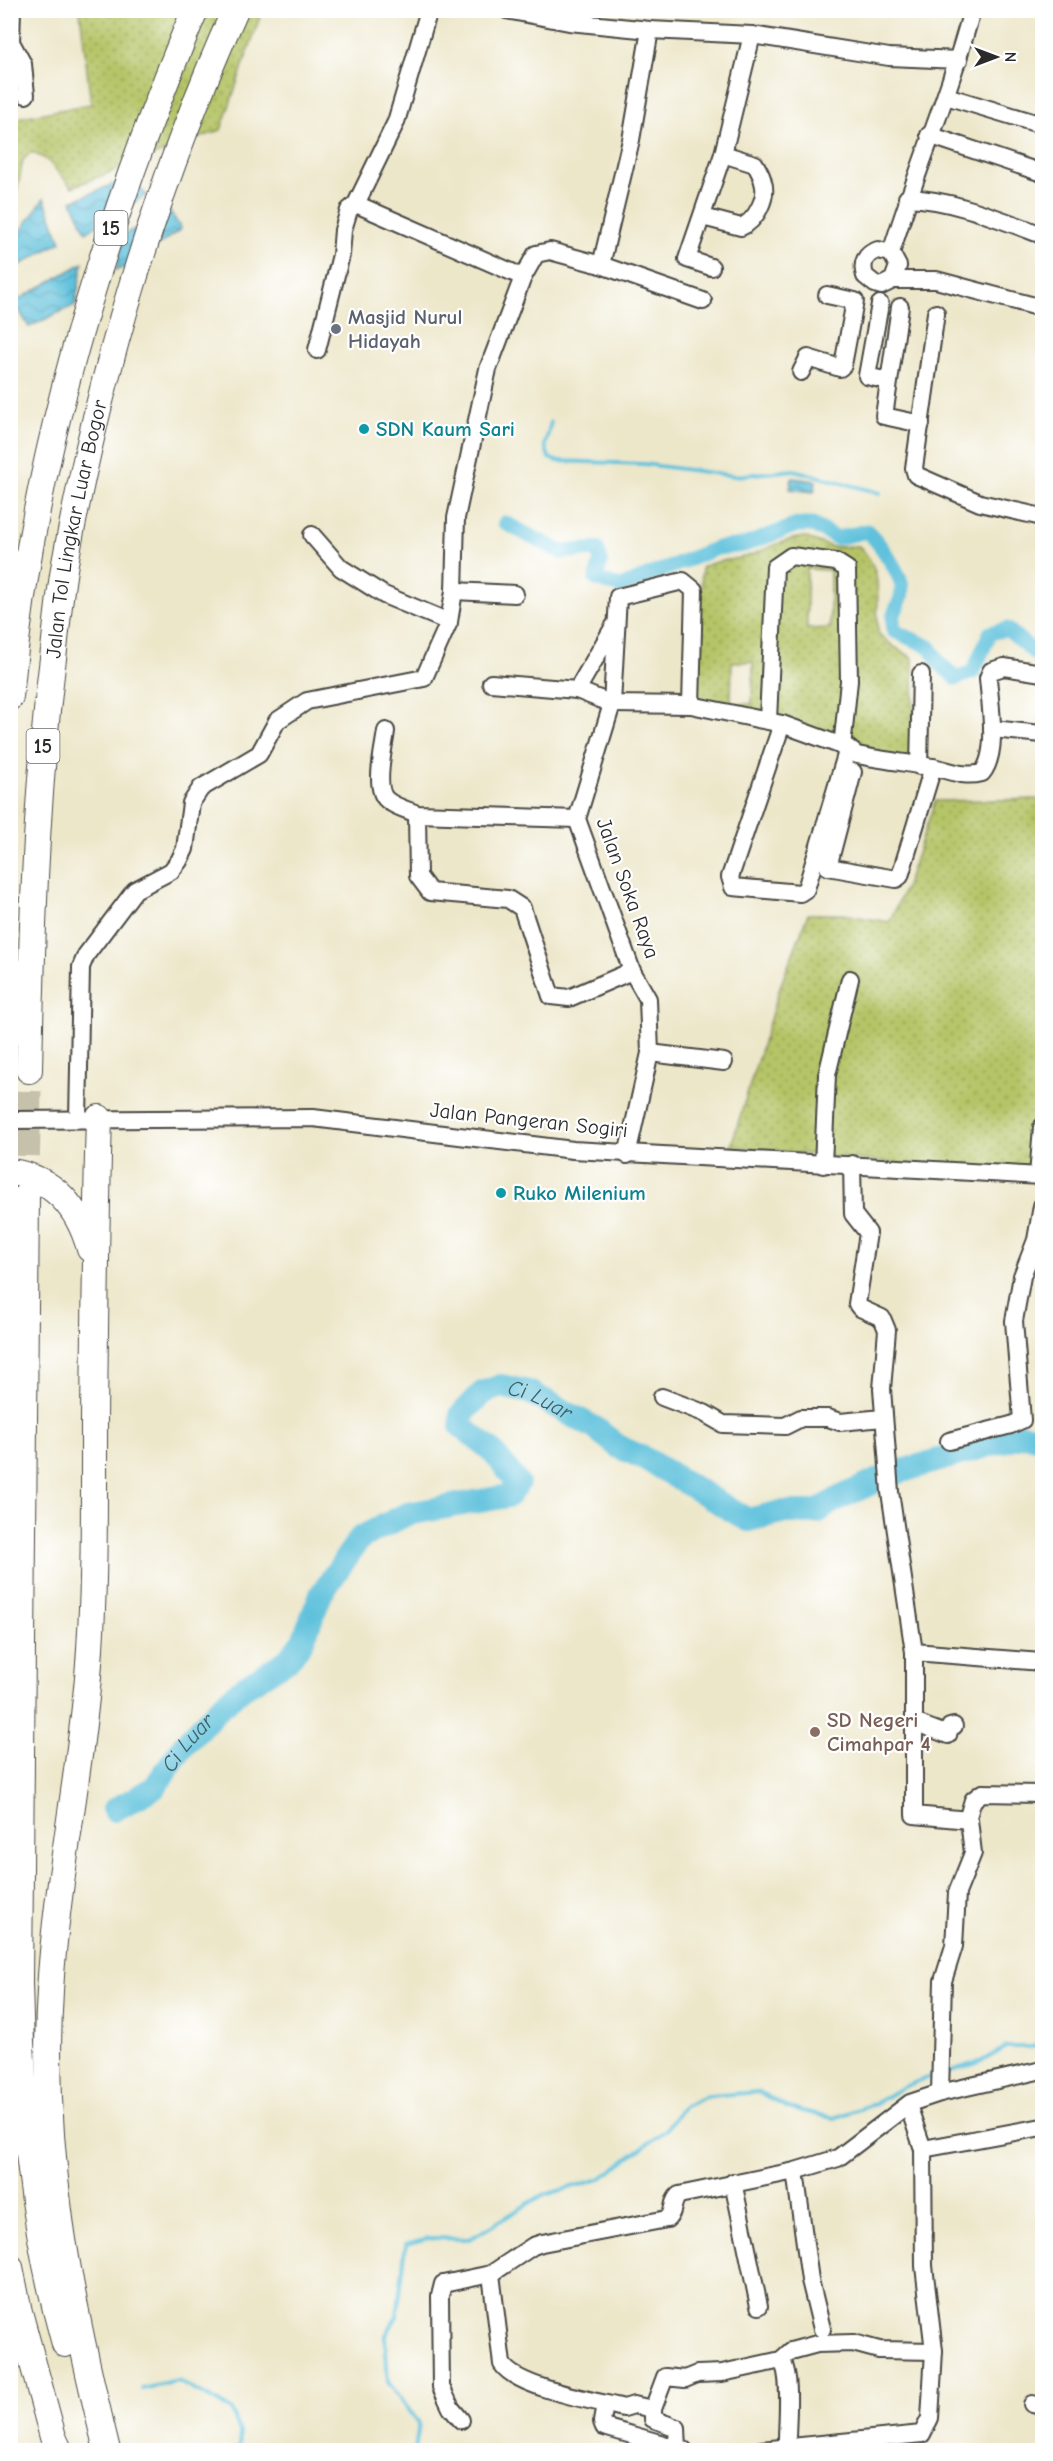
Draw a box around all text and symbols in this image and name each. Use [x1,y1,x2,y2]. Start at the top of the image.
north arrow [966,27,1026,87]
text: N [1001,52,1019,62]
road number: 15 [94,211,128,245]
place label: Masjid Nurul Hidayah [348,305,462,353]
marker: Masjid Nurul Hidayah [329,322,343,336]
street label: Jalan Tol Lingkar Luar Bogor [41,397,112,660]
place label: SDN Kaum Sari [376,417,515,441]
marker: SDN Kaum Sari [357,422,371,436]
road number: 15 [26,729,60,763]
street label: Jalan Soka Raya [591,814,665,962]
street label: Jalan Pangeran Sogiri [429,1098,629,1142]
place label: Ruko Milenium [513,1181,646,1205]
marker: Ruko Milenium [494,1186,508,1200]
water label: Ci Luar [506,1375,578,1427]
water label: Ci Luar [156,1708,220,1777]
place label: SD Negeri Cimahpar 4 [827,1708,931,1756]
marker: SD Negeri Cimahpar 4 [808,1725,822,1739]

